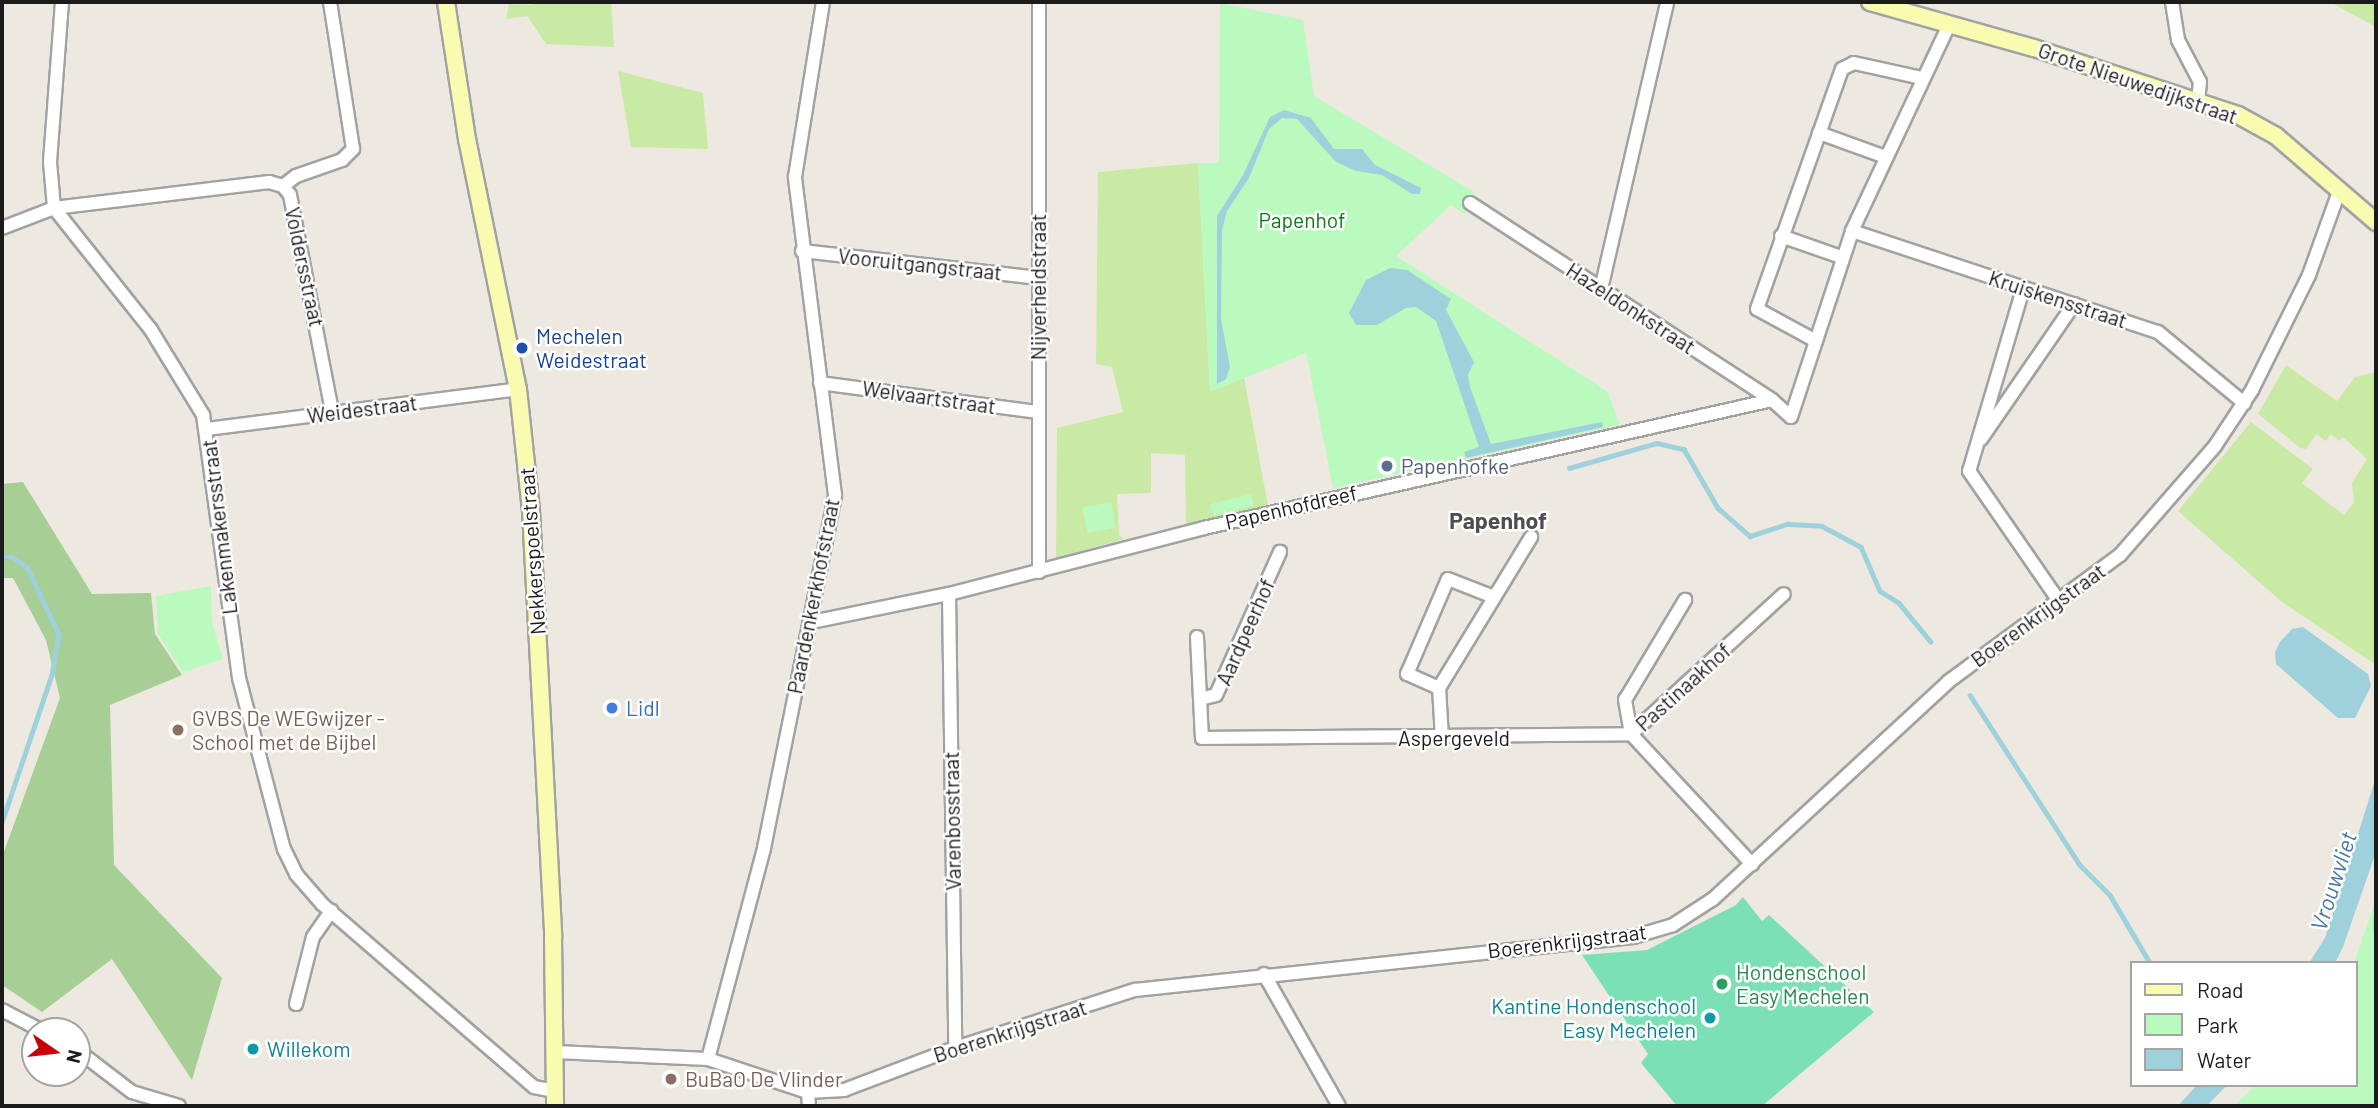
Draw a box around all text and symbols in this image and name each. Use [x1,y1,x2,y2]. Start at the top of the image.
street label: Grote Nieuwedijkstraat [2035,37,2241,129]
street label: Voldersstraat [280,205,330,329]
park label: Papenhof [1258,207,1346,233]
street label: Nijverheidstraat [1025,214,1051,360]
street label: Vooruitgangstraat [837,243,1003,285]
street label: Hazeldonkstraat [1562,257,1700,359]
street label: Kruiskensstraat [1986,265,2130,333]
place label: Mechelen Weidestraat [536,323,647,373]
marker: Mechelen Weidestraat [514,340,530,356]
street label: Welvaartstraat [861,375,997,419]
street label: Weidestraat [305,390,419,428]
street label: Lakenmakersstraat [196,438,242,616]
place label: Papenhofke [1401,453,1509,479]
marker: Papenhofke [1379,458,1395,474]
street label: Nekkerspoelstraat [514,466,550,636]
street label: Papenhofdreef [1223,480,1359,534]
street label: Paardenkerkhofstraat [782,496,844,696]
district label: Papenhof [1449,506,1547,534]
street label: Boerenkrijgstraat [1966,558,2110,672]
street label: Aardpeerhof [1210,575,1280,689]
street label: Pastinaakhof [1630,638,1736,736]
place label: Lidl [626,695,660,721]
marker: Lidl [604,700,620,716]
place label: GVBS De WEGwijzer - School met de Bijbel [192,705,385,755]
marker: GVBS De WEGwijzer - School met de Bijbel [170,722,186,738]
street label: Aspergeveld [1398,725,1510,751]
street label: Varenbosstraat [938,751,966,891]
water label: Vrouwvliet [2304,828,2362,934]
street label: Boerenkrijgstraat [1486,919,1648,963]
place label: Hondenschool Easy Mechelen [1736,959,1870,1009]
legend [2130,961,2357,1087]
marker: Hondenschool Easy Mechelen [1714,976,1730,992]
text: Road [2197,977,2243,1002]
place label: Kantine Hondenschool Easy Mechelen [1491,993,1696,1043]
street label: Boerenkrijgstraat [930,994,1090,1068]
marker: Kantine Hondenschool Easy Mechelen [1702,1010,1718,1026]
text: Park [2197,1012,2238,1037]
north arrow [21,1017,91,1087]
place label: Willekom [267,1036,351,1062]
marker: Willekom [245,1041,261,1057]
text: Water [2197,1047,2251,1072]
text: N [62,1048,88,1066]
place label: BuBaO De Vlinder [685,1066,843,1092]
marker: BuBaO De Vlinder [663,1071,679,1087]

